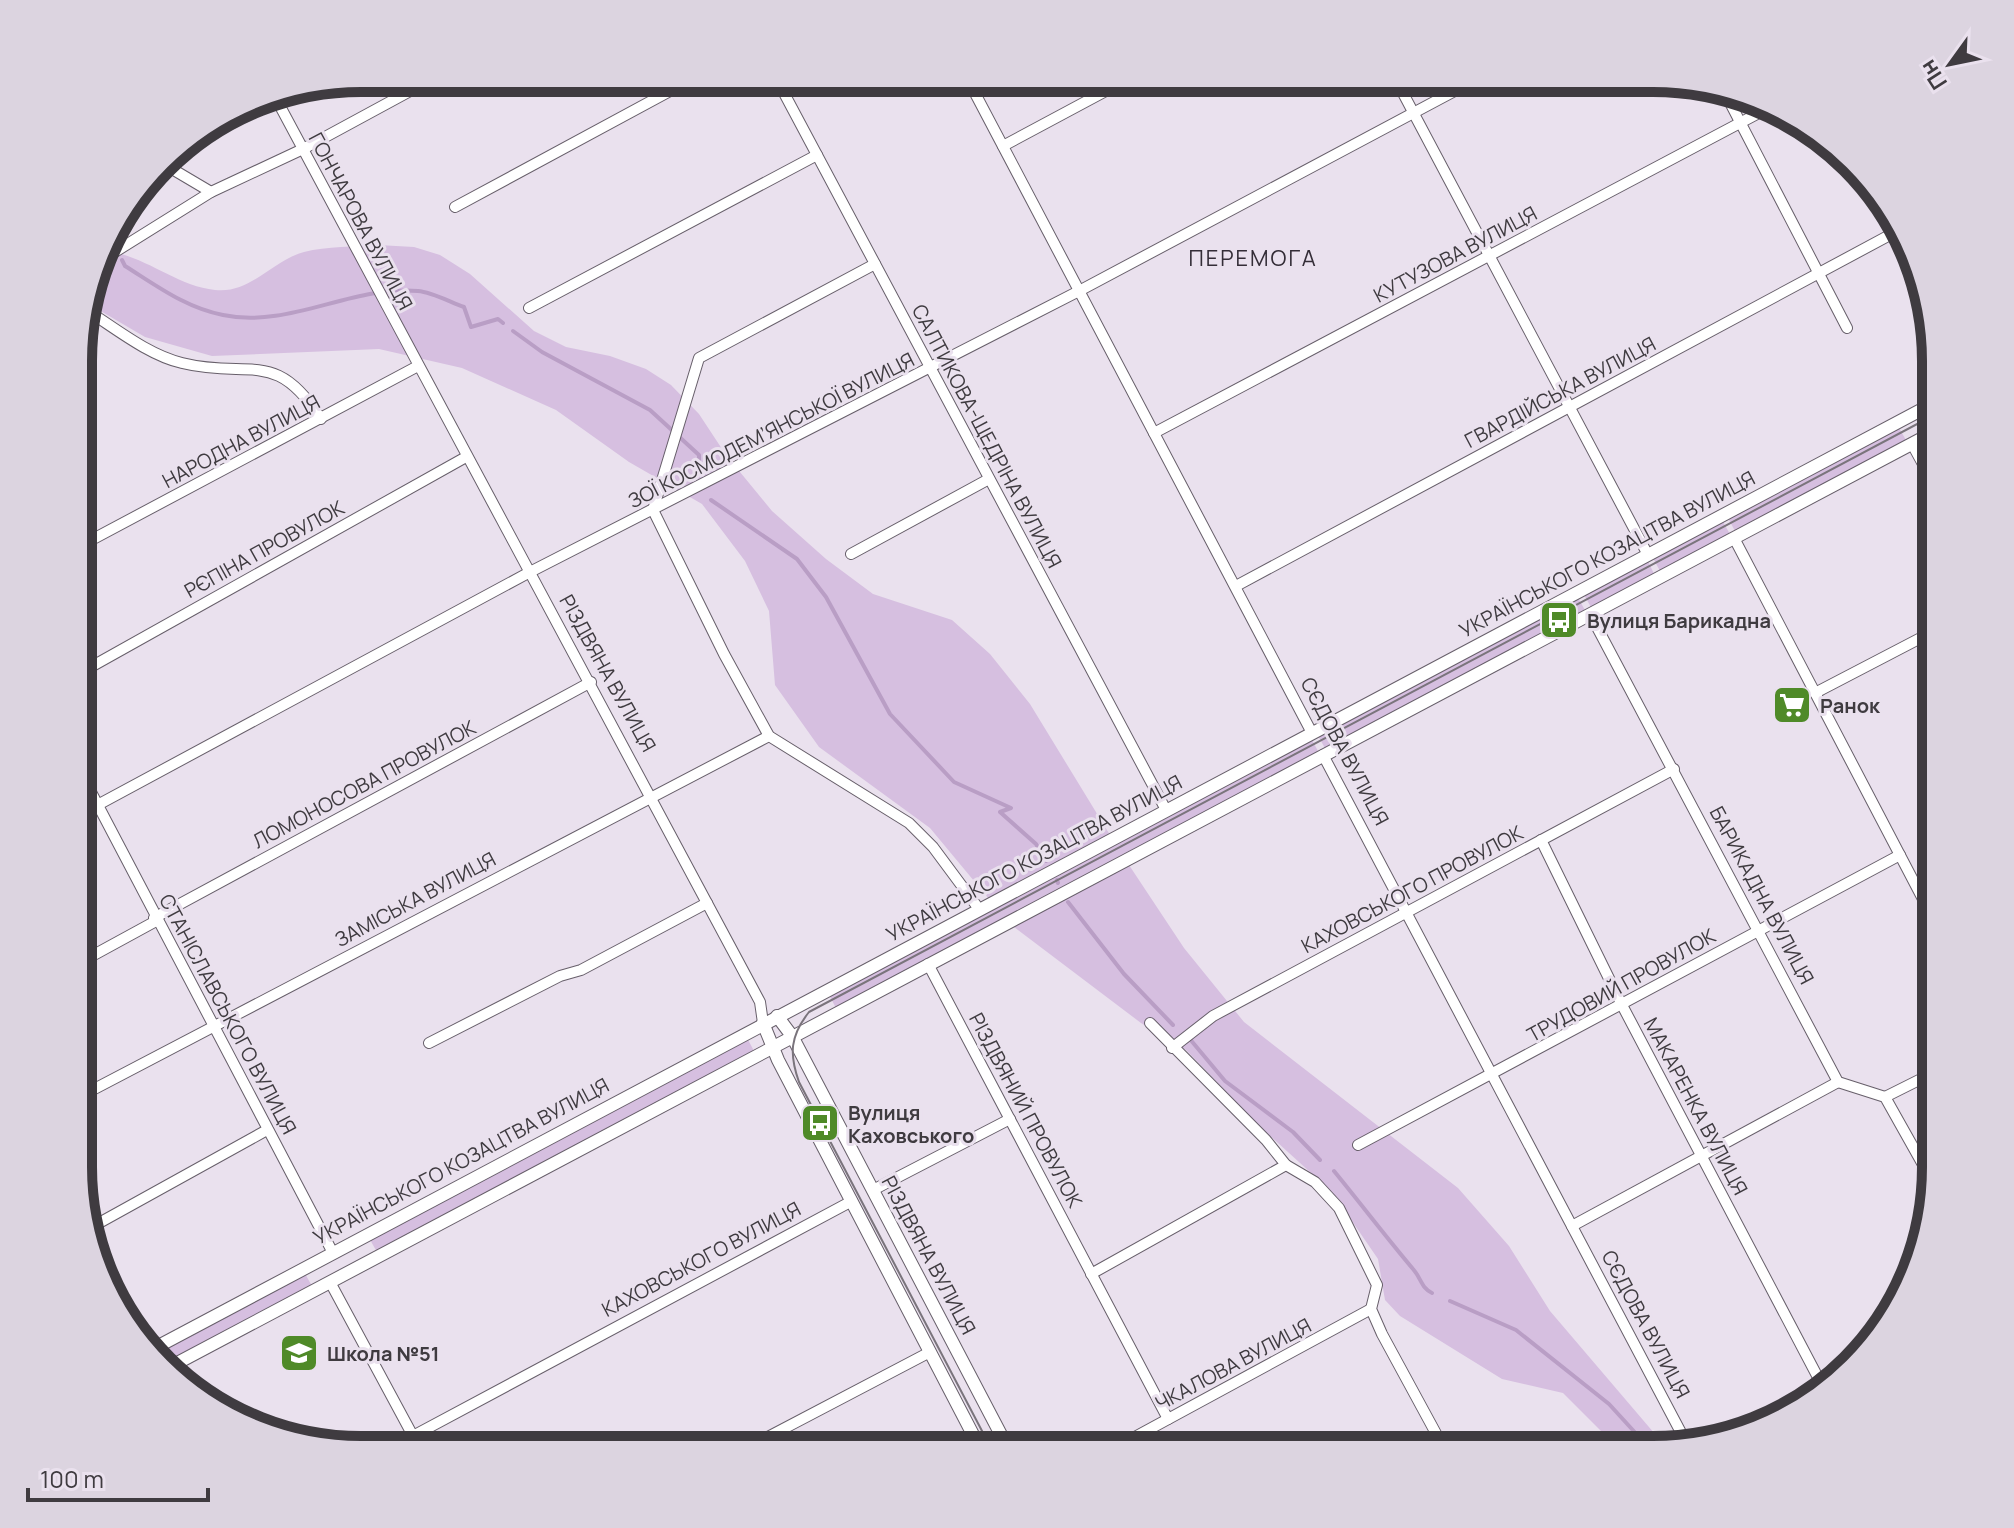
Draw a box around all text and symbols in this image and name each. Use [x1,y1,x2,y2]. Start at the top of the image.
north arrow [1910,24,1990,104]
text: Пн [1913,54,1954,95]
street label: ГОНЧАРОВА ВУЛИЦЯ [303,128,419,314]
street label: КУТУЗОВА ВУЛИЦЯ [1369,200,1541,308]
district label: ПЕРЕМОГА [1188,243,1318,273]
street label: САЛТИКОВА-ЩЕДРІНА ВУЛИЦЯ [906,299,1068,573]
street label: ГВАРДІЙСЬКА ВУЛИЦЯ [1460,330,1660,454]
street label: ЗОЇ КОСМОДЕМ’ЯНСЬКОЇ ВУЛИЦЯ [623,346,919,514]
street label: НАРОДНА ВУЛИЦЯ [157,388,325,494]
street label: УКРАЇНСЬКОГО КОЗАЦТВА ВУЛИЦЯ [1454,464,1760,644]
street label: РЄПІНА ПРОВУЛОК [179,494,349,604]
street label: РІЗДВЯНА ВУЛИЦЯ [554,589,662,757]
bus stop icon: Вулиця Барикадна [1538,599,1580,641]
place label: Вулиця Барикадна [1587,607,1771,634]
street label: СЄДОВА ВУЛИЦЯ [1295,672,1395,830]
supermarket icon: Ранок [1771,684,1813,726]
place label: Ранок [1820,692,1881,719]
street label: ЛОМОНОСОВА ПРОВУЛОК [248,714,480,854]
street label: УКРАЇНСЬКОГО КОЗАЦТВА ВУЛИЦЯ [881,768,1187,948]
street label: БАРИКАДНА ВУЛИЦЯ [1704,801,1820,989]
street label: КАХОВСЬКОГО ПРОВУЛОК [1296,819,1528,959]
street label: ЗАМІСЬКА ВУЛИЦЯ [330,845,500,953]
street label: СТАНІСЛАВСЬКОГО ВУЛИЦЯ [153,889,303,1139]
street label: ТРУДОВИЙ ПРОВУЛОК [1522,922,1720,1048]
street label: РІЗДВЯНИЙ ПРОВУЛОК [963,1008,1089,1212]
street label: МАКАРЕНКА ВУЛИЦЯ [1638,1013,1754,1199]
street label: УКРАЇНСЬКОГО КОЗАЦТВА ВУЛИЦЯ [308,1071,614,1251]
place label: Вулиця Каховського [848,1099,974,1149]
bus stop icon: Вулиця Каховського [799,1102,841,1144]
street label: РІЗДВЯНА ВУЛИЦЯ [876,1171,982,1339]
street label: КАХОВСЬКОГО ВУЛИЦЯ [597,1195,805,1323]
street label: СЄДОВА ВУЛИЦЯ [1596,1245,1696,1403]
street label: ЧКАЛОВА ВУЛИЦЯ [1150,1311,1316,1417]
school or university icon: Школа №51 [278,1332,320,1374]
place label: Школа №51 [327,1340,440,1367]
scale bar [28,1452,208,1502]
text: 100 m [40,1462,104,1495]

